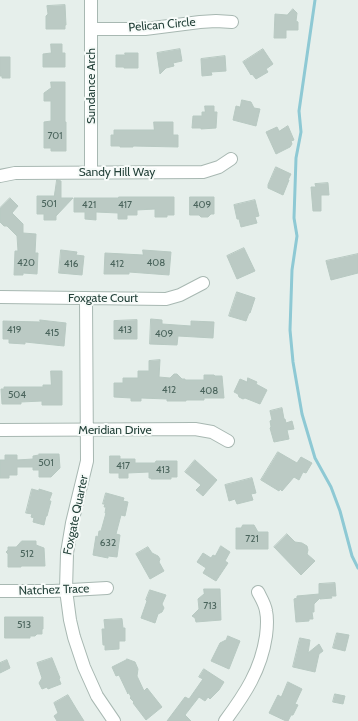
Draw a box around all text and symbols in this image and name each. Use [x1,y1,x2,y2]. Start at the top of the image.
street label: Pelican Circle [128,15,196,35]
street label: Sundance Arch [84,48,98,124]
house number: 701 [47,130,63,142]
street label: Sandy Hill Way [79,165,155,179]
house number: 501 [41,198,57,210]
house number: 421 [82,199,96,211]
house number: 417 [118,199,132,211]
house number: 409 [193,199,211,211]
house number: 420 [17,257,35,269]
house number: 408 [147,257,165,269]
house number: 416 [64,258,78,270]
house number: 412 [110,258,124,270]
street label: Foxgate Court [68,291,138,305]
house number: 419 [7,324,21,336]
house number: 413 [118,324,132,336]
house number: 415 [45,327,59,339]
house number: 409 [155,328,173,340]
house number: 412 [162,384,176,396]
house number: 408 [200,385,218,397]
house number: 504 [8,389,26,401]
street label: Meridian Drive [78,423,152,437]
house number: 501 [38,457,54,469]
house number: 417 [116,460,130,472]
house number: 413 [156,464,170,476]
street label: Foxgate Quarter [61,474,91,556]
house number: 721 [245,533,259,545]
house number: 632 [100,537,116,549]
house number: 512 [20,548,34,560]
street label: Natchez Trace [18,582,90,598]
house number: 713 [203,600,217,612]
house number: 513 [17,619,31,631]

